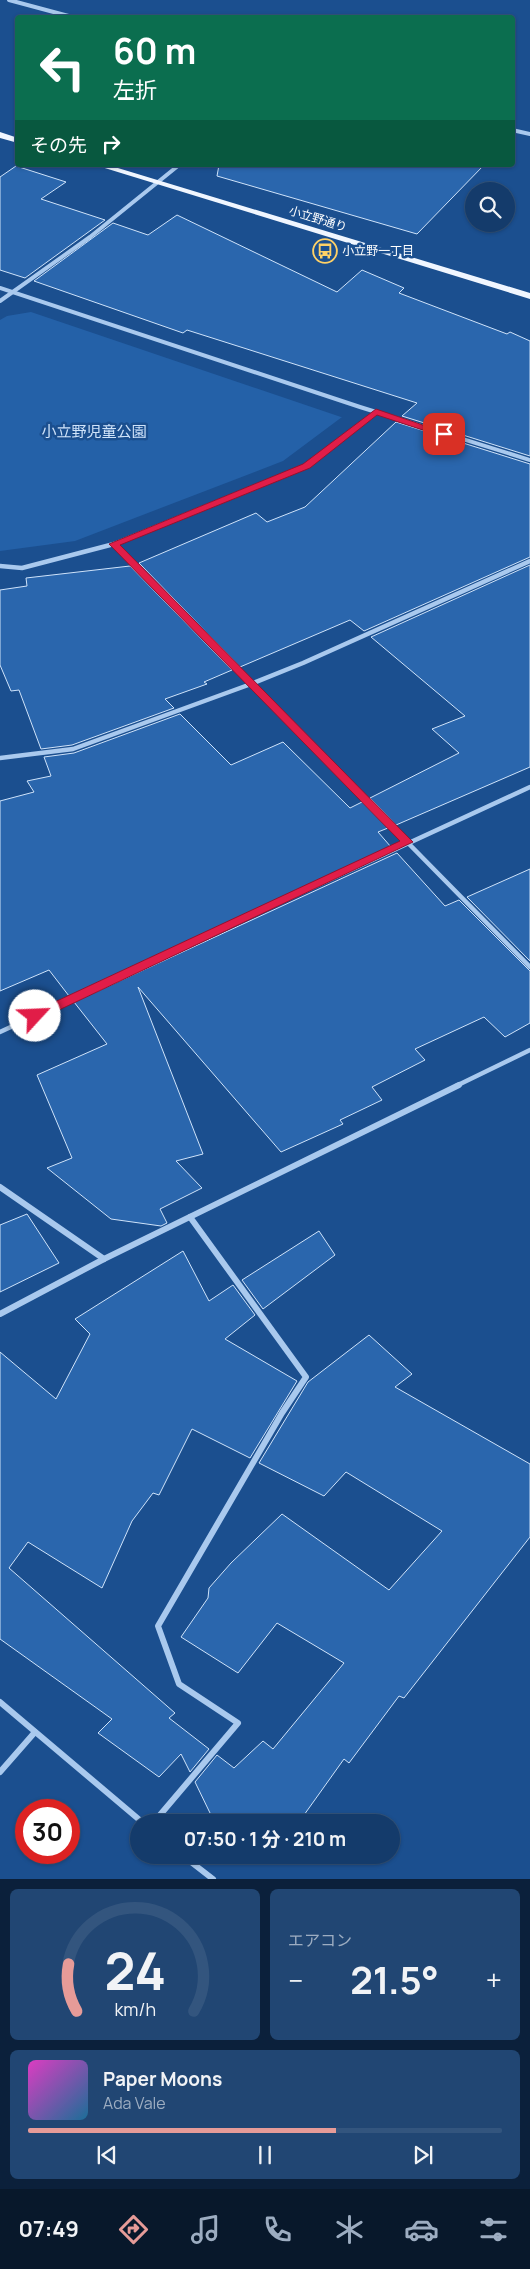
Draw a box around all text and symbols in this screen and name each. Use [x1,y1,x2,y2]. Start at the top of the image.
text: 60 m [113,27,196,75]
icon: left [30,35,95,100]
text: 左折 [113,75,157,105]
icon: right [97,130,125,158]
text: その先 [30,132,87,158]
map controls [465,182,515,232]
button: search [465,182,515,232]
street label: 小立野通り [287,202,349,235]
bus stop icon: 小立野一丁目 [312,238,338,264]
place label: 小立野一丁目 [342,242,414,259]
pin [423,413,465,455]
icon: arrive [430,420,458,448]
park label: 小立野児童公園 [41,421,147,442]
position arrow [8,989,60,1041]
speed limit sign: 30 [15,1799,80,1864]
text: 07:50 · 1 分 · 210 m [184,1826,346,1852]
text: エアコン [288,1929,352,1951]
text: 24 [104,1935,166,2006]
text: 21.5° [350,1953,439,2005]
text: − [288,1961,303,1999]
text: + [486,1961,502,1999]
text: km/h [114,1997,156,2021]
text: Paper Moons [103,2066,222,2092]
text: Ada Vale [103,2092,166,2114]
icon: previous [93,2141,121,2169]
icon: pause [251,2141,279,2169]
icon: next [409,2141,437,2169]
icon: directions [116,2212,151,2247]
icon: music [188,2212,223,2247]
icon: phone [260,2212,295,2247]
icon: climate [332,2212,367,2247]
icon: car [404,2212,439,2247]
icon: filters [476,2212,511,2247]
text: 07:49 [19,2214,79,2244]

